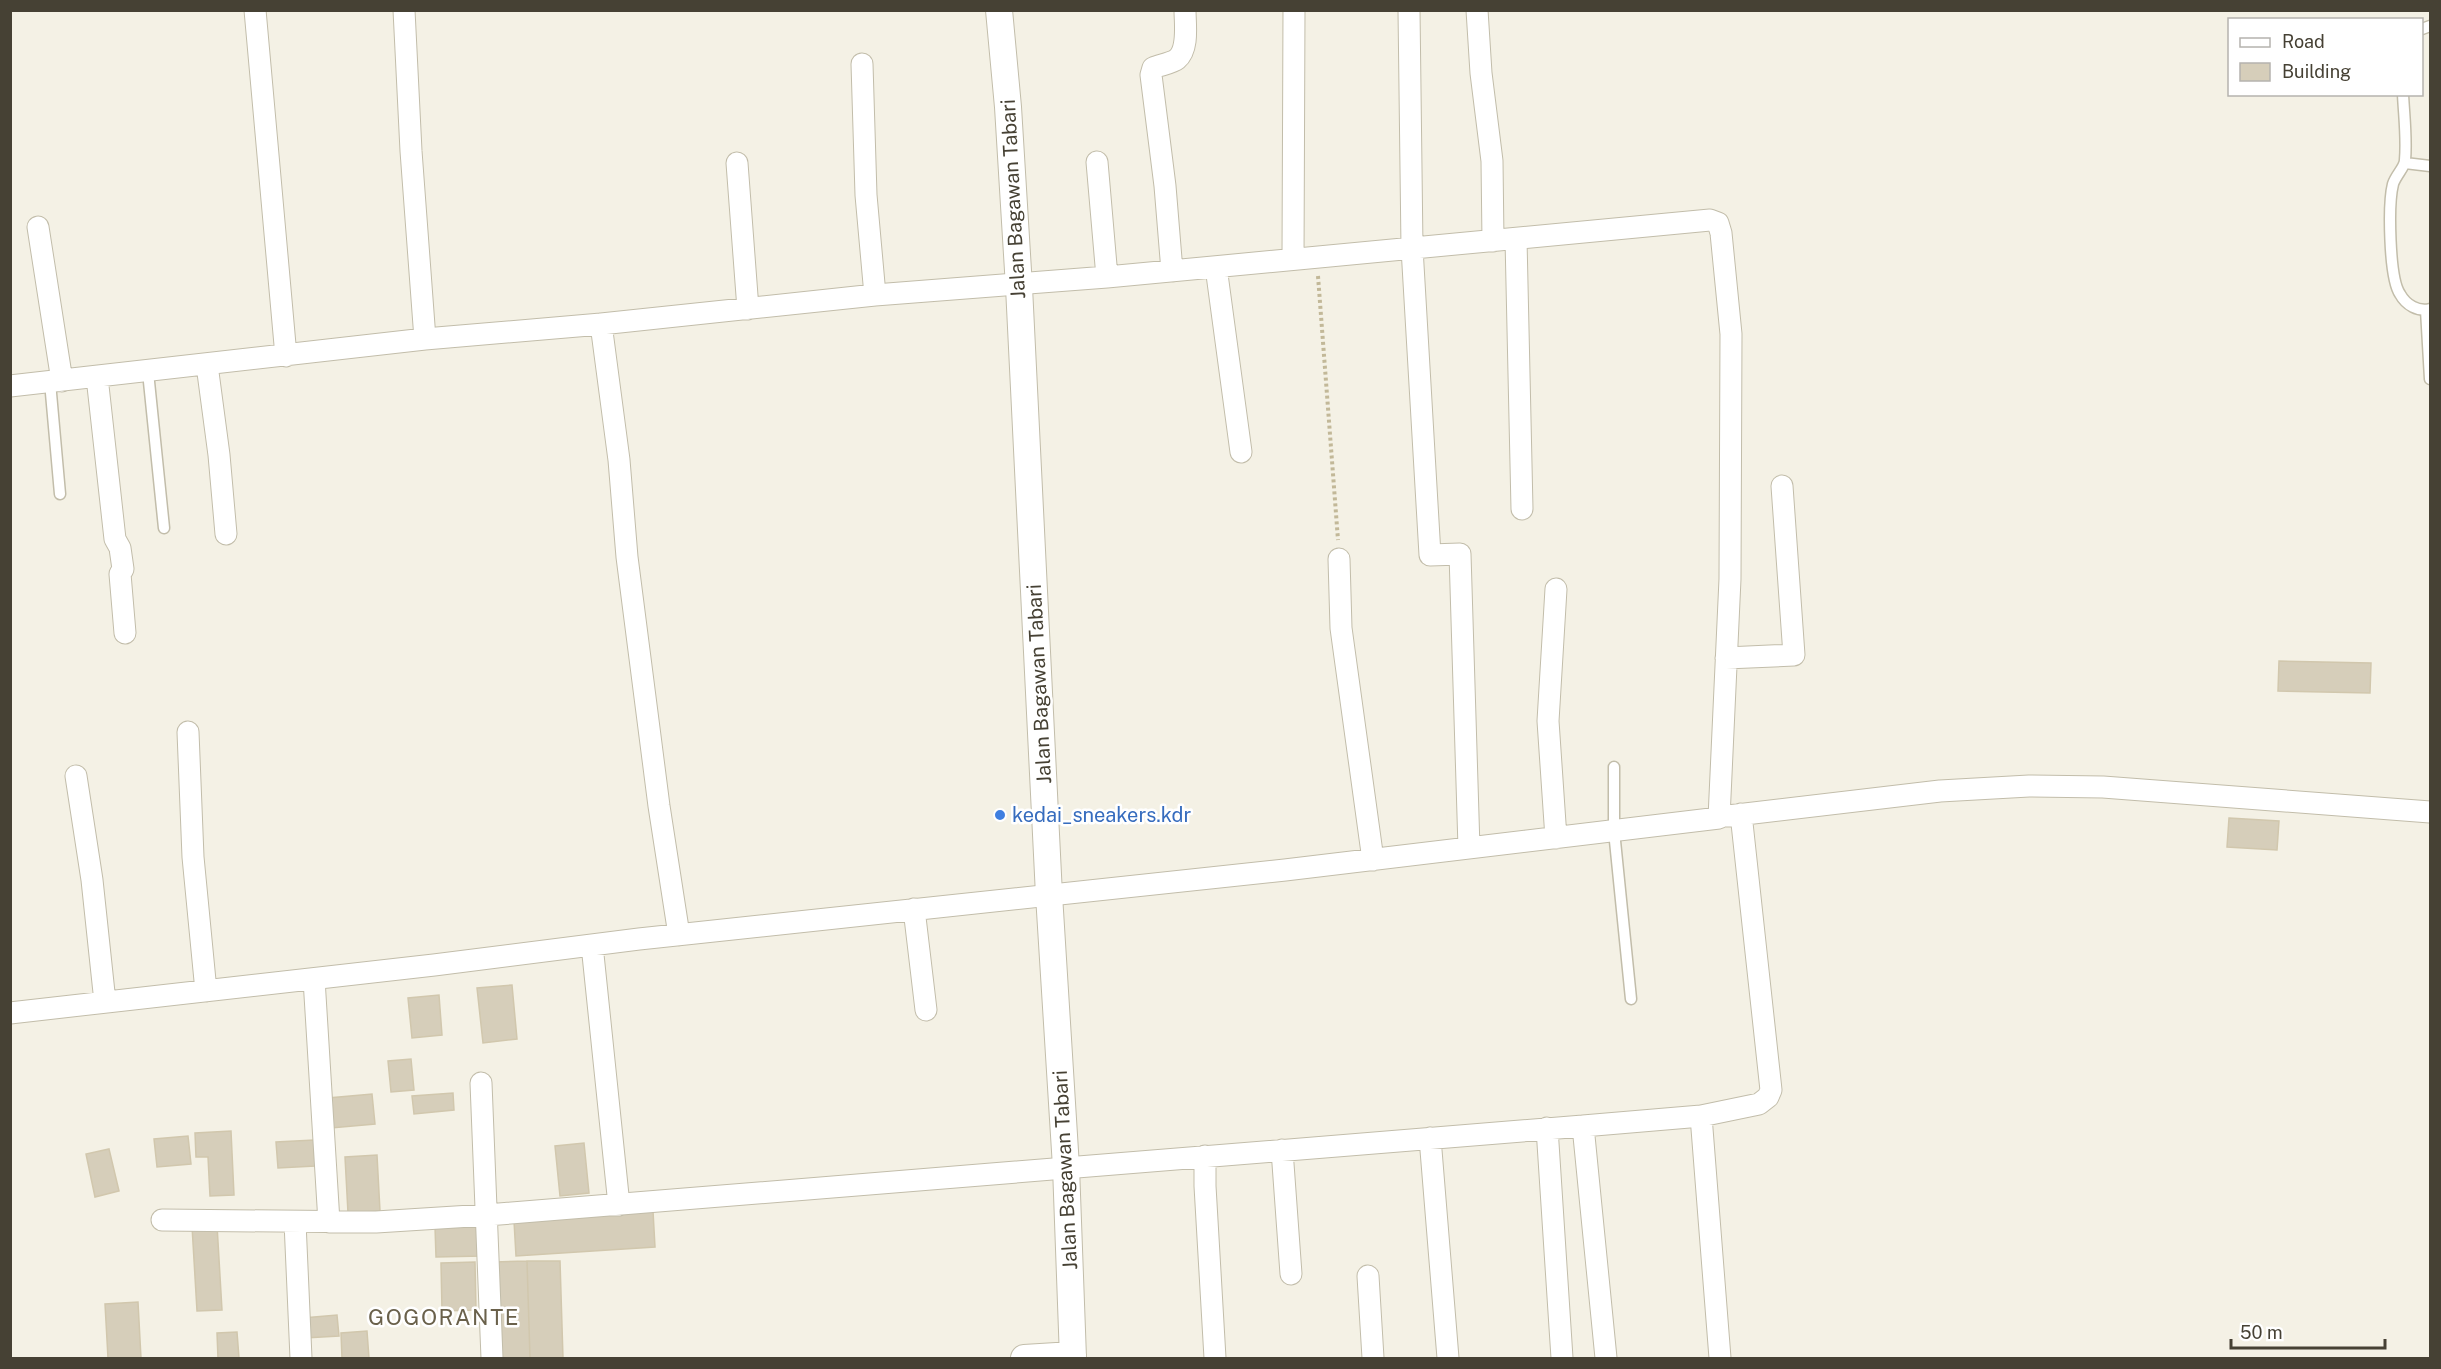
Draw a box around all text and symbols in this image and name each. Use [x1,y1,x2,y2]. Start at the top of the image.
legend [2228,18,2423,96]
text: Road [2282,31,2325,52]
text: Building [2282,61,2351,82]
street label: Jalan Bagawan Tabari [996,99,1030,299]
street label: Jalan Bagawan Tabari [1022,584,1056,784]
place label: kedai_sneakers.kdr [1012,803,1192,827]
marker: kedai_sneakers.kdr [993,808,1007,822]
street label: Jalan Bagawan Tabari [1048,1070,1082,1270]
district label: GOGORANTE [368,1304,520,1330]
scale bar [2231,1312,2386,1350]
text: 50 m [2240,1322,2283,1343]

